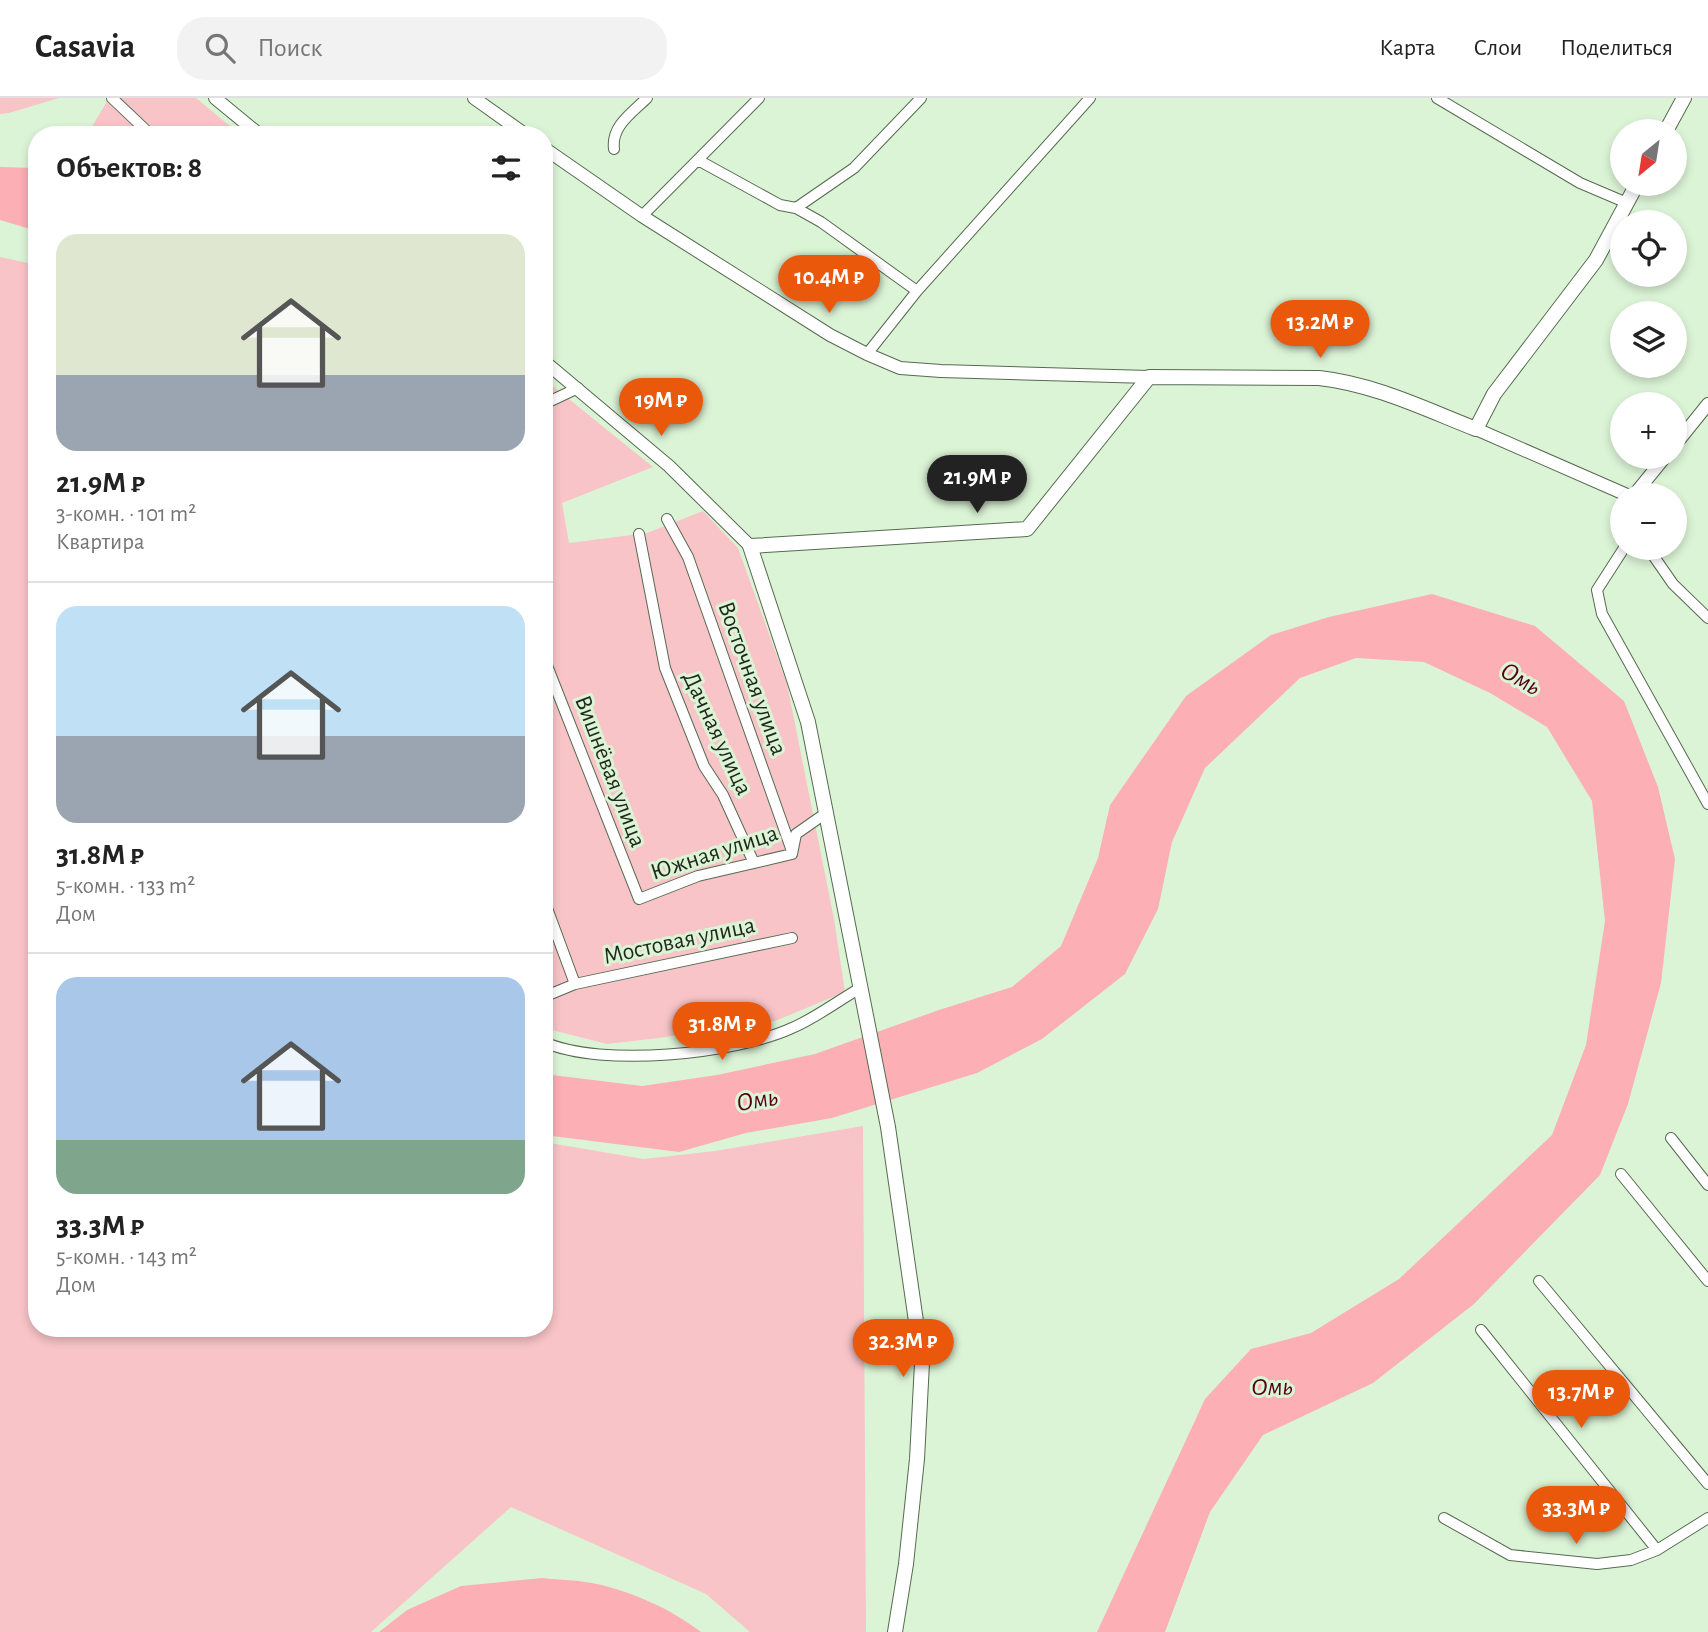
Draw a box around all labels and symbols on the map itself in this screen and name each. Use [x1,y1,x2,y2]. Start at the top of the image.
north arrow [1610,119,1687,196]
pin: 10.4M ₽ [764,256,894,315]
pin: 13.2M ₽ [1255,300,1385,360]
pin: 19M ₽ [612,378,710,438]
pin: 21.9M ₽ [912,456,1042,515]
street label: Восточная улица [713,598,791,758]
water label: Омь [1496,657,1545,701]
street label: Дачная улица [678,668,756,799]
street label: Вишнёвая улица [570,692,650,851]
street label: Южная улица [648,821,781,885]
street label: Мостовая улица [601,913,757,969]
pin: 31.8M ₽ [657,1002,787,1062]
water label: Омь [734,1084,780,1116]
pin: 32.3M ₽ [838,1320,968,1379]
pin: 13.7M ₽ [1516,1370,1646,1430]
water label: Омь [1251,1374,1293,1400]
pin: 33.3M ₽ [1511,1486,1641,1546]

